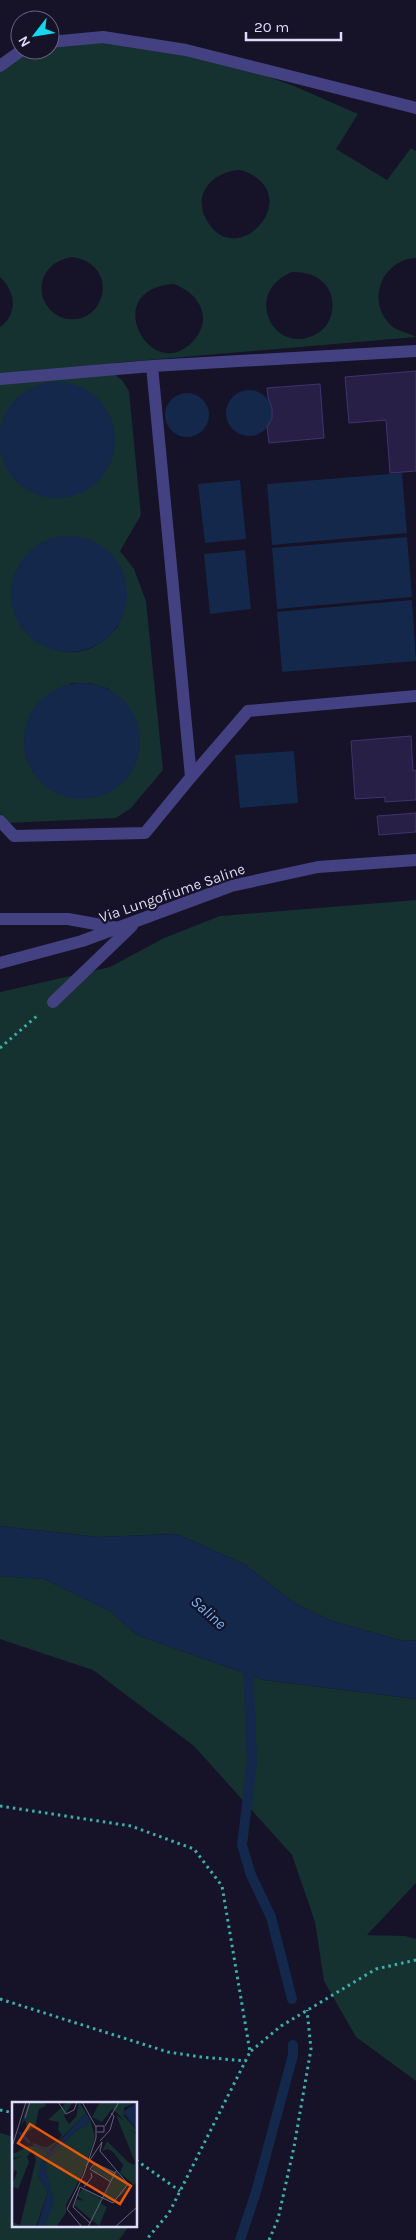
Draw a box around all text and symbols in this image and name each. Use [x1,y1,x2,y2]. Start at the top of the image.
north arrow [10,10,60,60]
scale bar [246,10,341,42]
text: 20 m [254,18,289,36]
text: N [14,33,34,50]
street label: Via Lungofiume Saline [97,860,247,926]
water label: Saline [187,1592,231,1634]
inset map [12,2102,138,2228]

